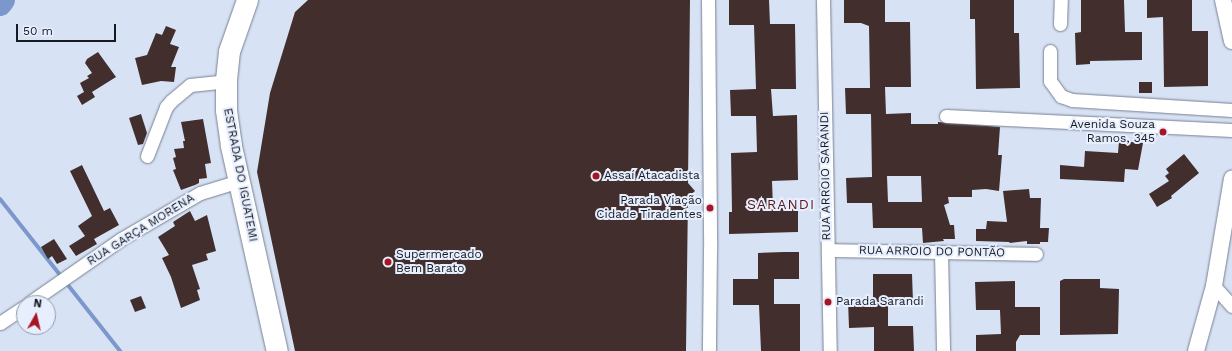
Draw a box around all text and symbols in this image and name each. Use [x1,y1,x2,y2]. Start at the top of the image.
scale bar [18,16,118,42]
text: 50 m [23,24,53,38]
street label: ESTRADA DO IGUATEMI [220,107,260,243]
street label: RUA ARROIO SARANDI [818,111,834,241]
place label: Avenida Souza Ramos, 345 [1070,118,1155,146]
marker: Avenida Souza Ramos, 345 [1158,127,1168,137]
place label: Assaí Atacadista [604,169,700,183]
marker: Assaí Atacadista [591,171,601,181]
street label: RUA GARÇA MORENA [84,191,198,269]
place label: Parada Viação Cidade Tiradentes [596,194,702,222]
district label: SARANDI [747,196,815,212]
marker: Parada Viação Cidade Tiradentes [705,203,715,213]
street label: RUA ARROIO DO PONTÃO [858,244,1006,260]
place label: Supermercado Bem Barato [396,248,482,276]
marker: Supermercado Bem Barato [383,257,393,267]
north arrow [16,295,56,335]
place label: Parada Sarandi [836,295,924,309]
text: N [33,297,43,311]
marker: Parada Sarandi [823,297,833,307]

